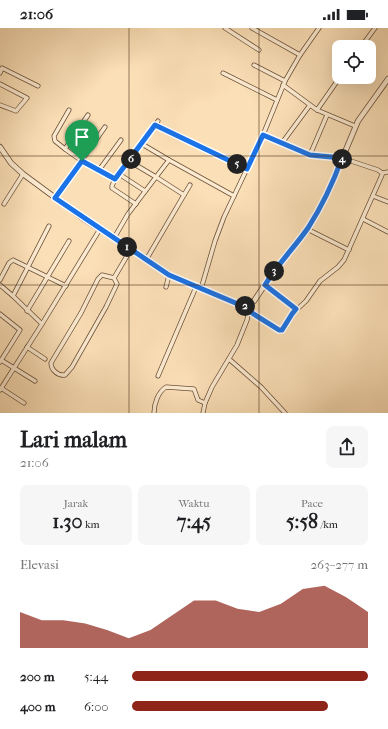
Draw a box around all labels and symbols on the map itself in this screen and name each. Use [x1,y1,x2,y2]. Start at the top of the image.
pin [65,120,99,161]
pin: 6 [121,149,141,169]
pin: 4 [332,149,352,169]
pin: 5 [227,154,247,174]
pin: 1 [117,237,137,257]
pin: 3 [264,261,284,281]
pin: 2 [235,296,255,316]

